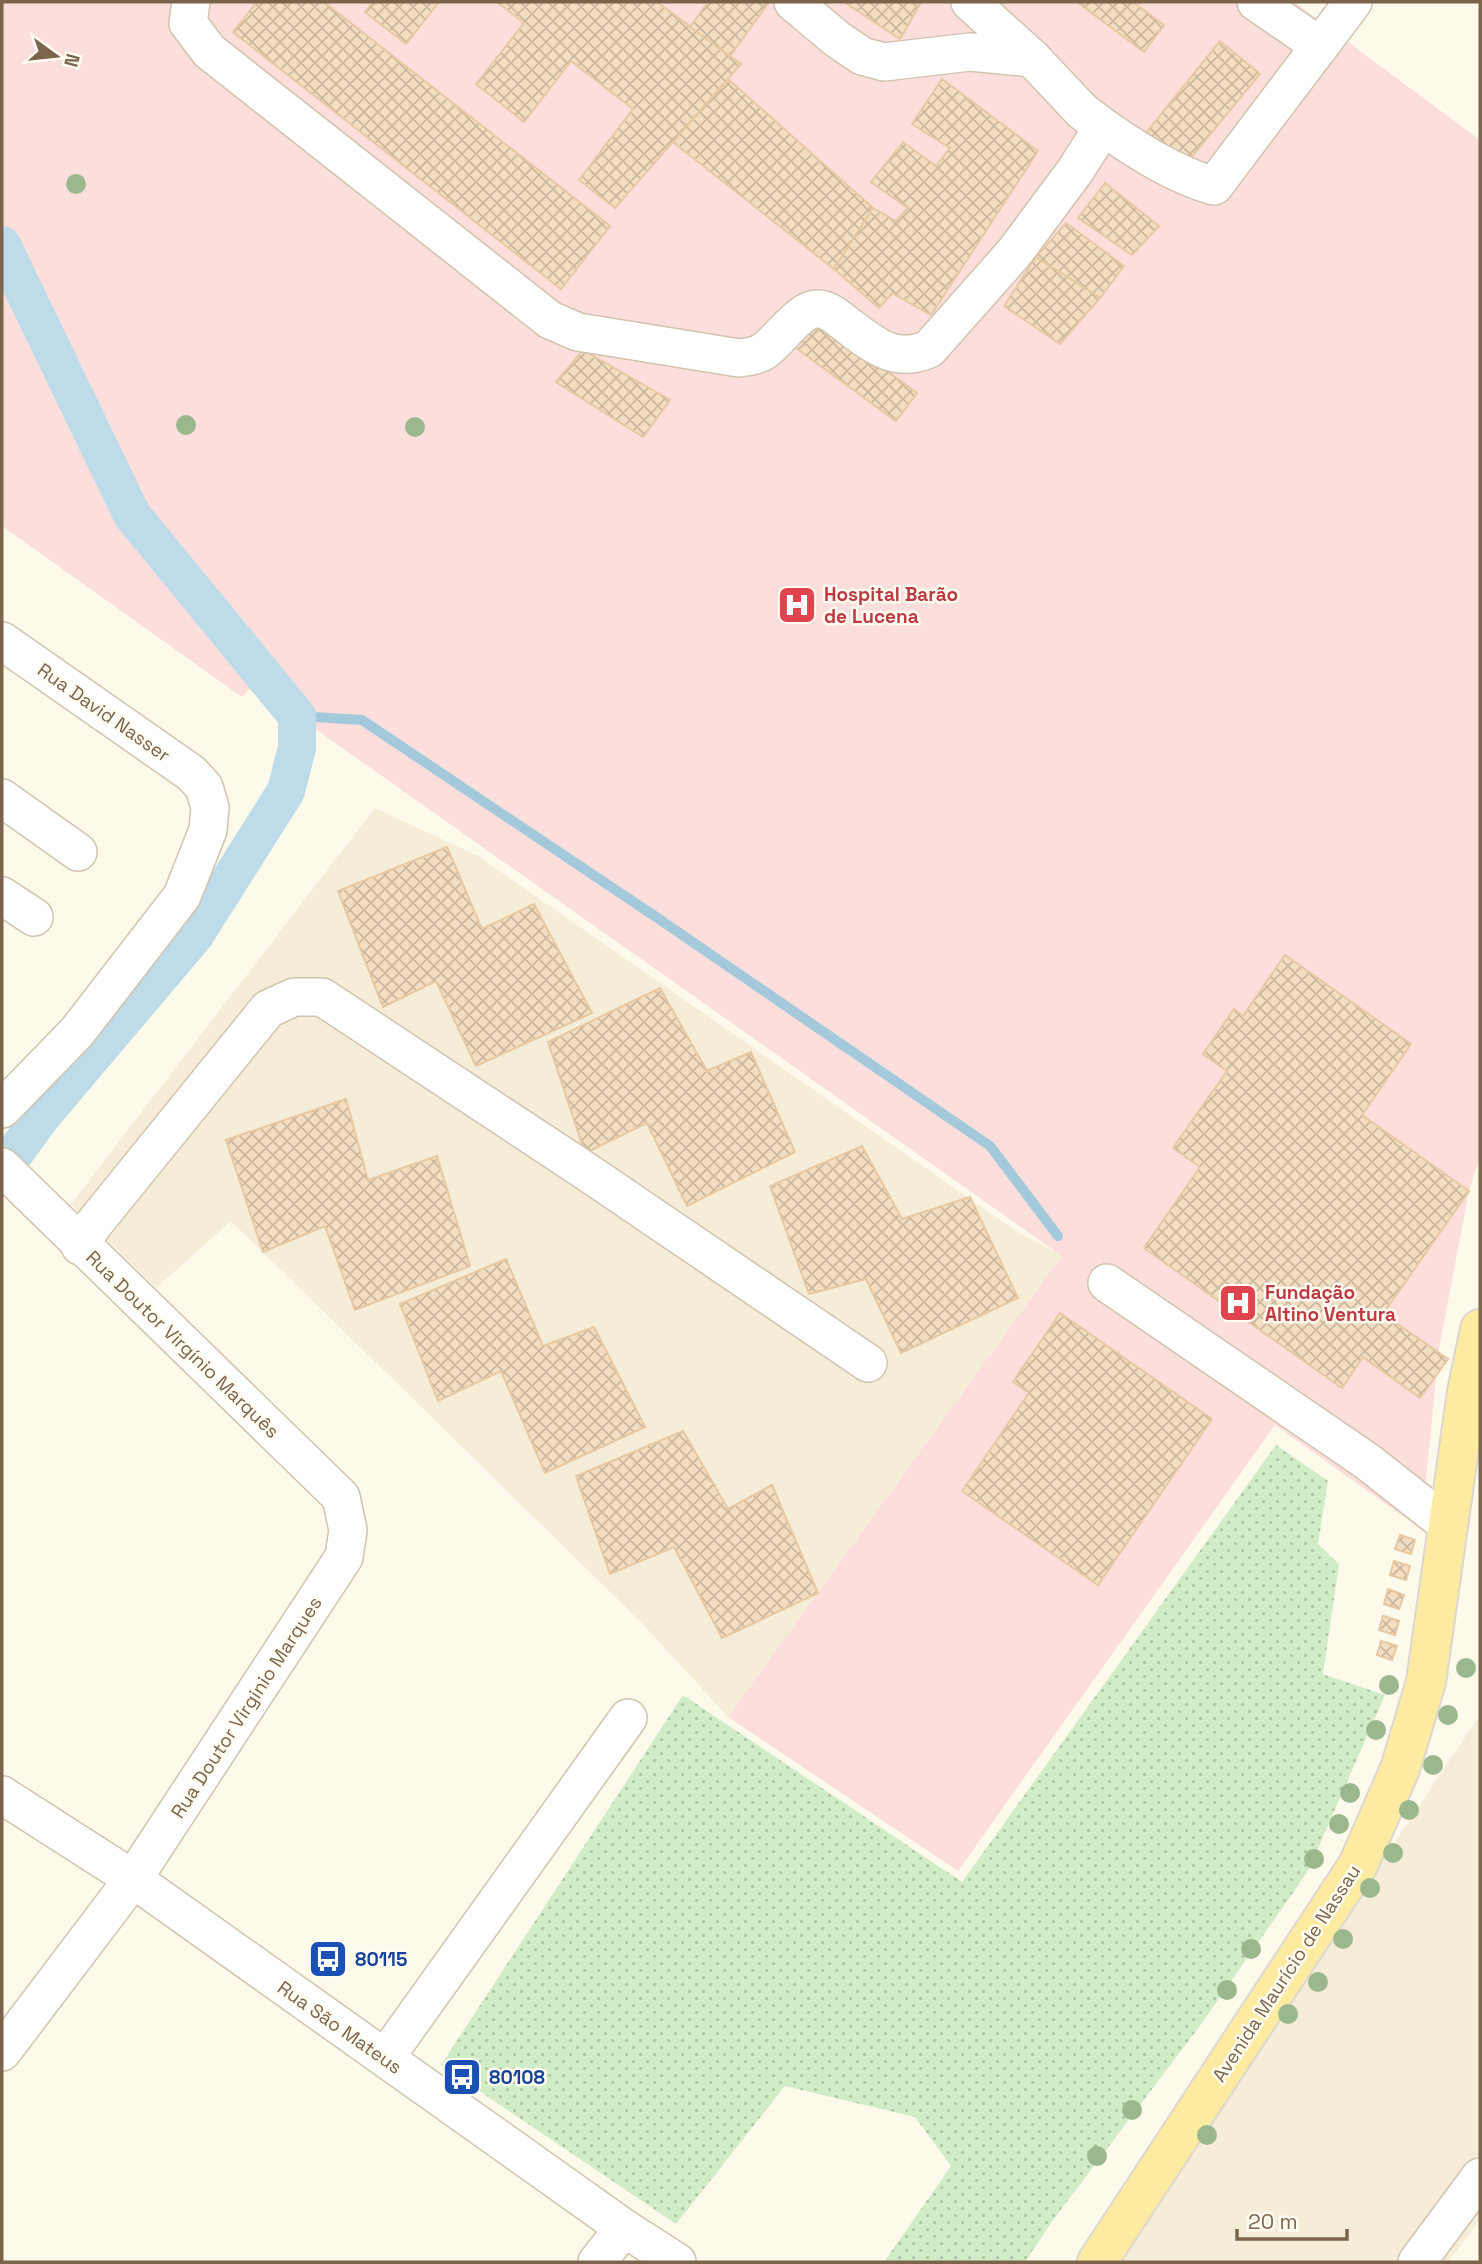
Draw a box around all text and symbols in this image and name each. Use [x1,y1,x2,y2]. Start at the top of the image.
north arrow [21,21,91,91]
text: N [58,51,86,70]
place label: Hospital Barão de Lucena [824,582,958,629]
hospital icon: Hospital Barão de Lucena [776,584,818,626]
street label: Rua David Nasser [32,657,175,767]
street label: Rua Doutor Virgínio Marquês [81,1245,285,1444]
place label: Fundação Altino Ventura [1265,1280,1396,1327]
hospital icon: Fundação Altino Ventura [1217,1282,1259,1324]
street label: Rua Doutor Virginio Marques [165,1592,328,1823]
street label: Avenida Maurício de Nassau [1207,1860,1366,2087]
bus stop icon: 80115 [307,1938,349,1980]
place label: 80115 [355,1947,407,1972]
street label: Rua São Mateus [273,1975,407,2080]
bus stop icon: 80108 [441,2056,483,2098]
place label: 80108 [489,2065,545,2090]
scale bar [1237,2198,1347,2242]
text: 20 m [1248,2208,1298,2235]

